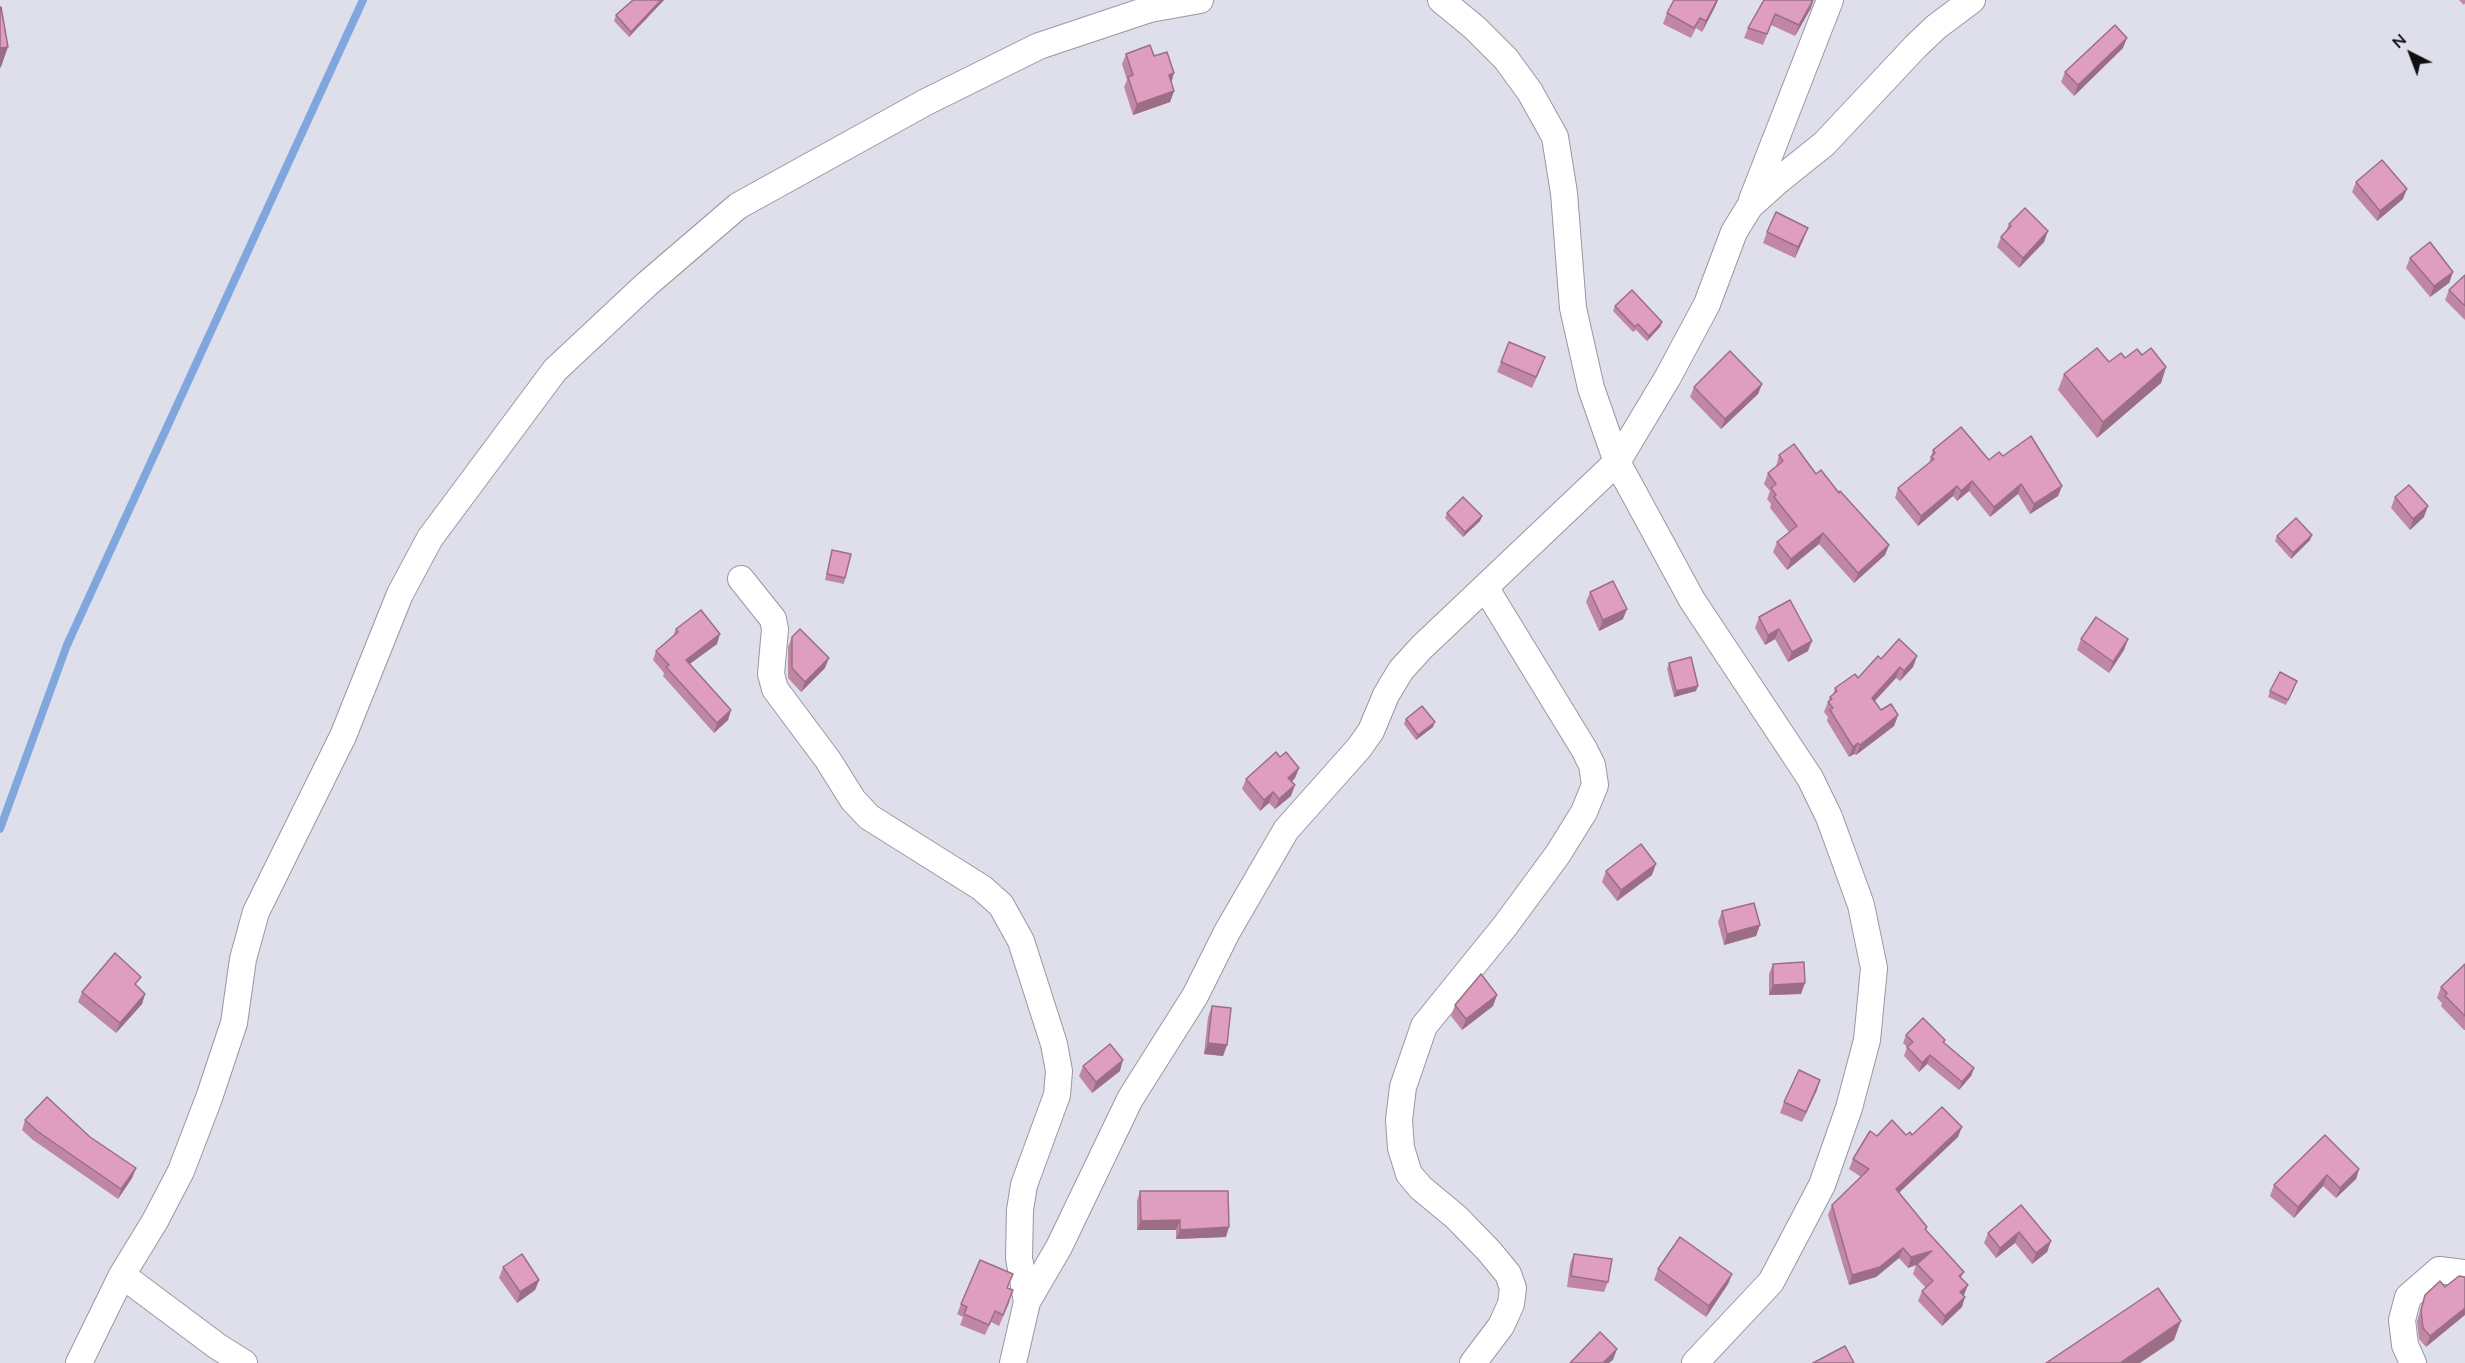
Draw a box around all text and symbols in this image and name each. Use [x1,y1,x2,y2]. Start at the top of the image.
north arrow [2381,24,2441,84]
text: N [2388,29,2410,51]

